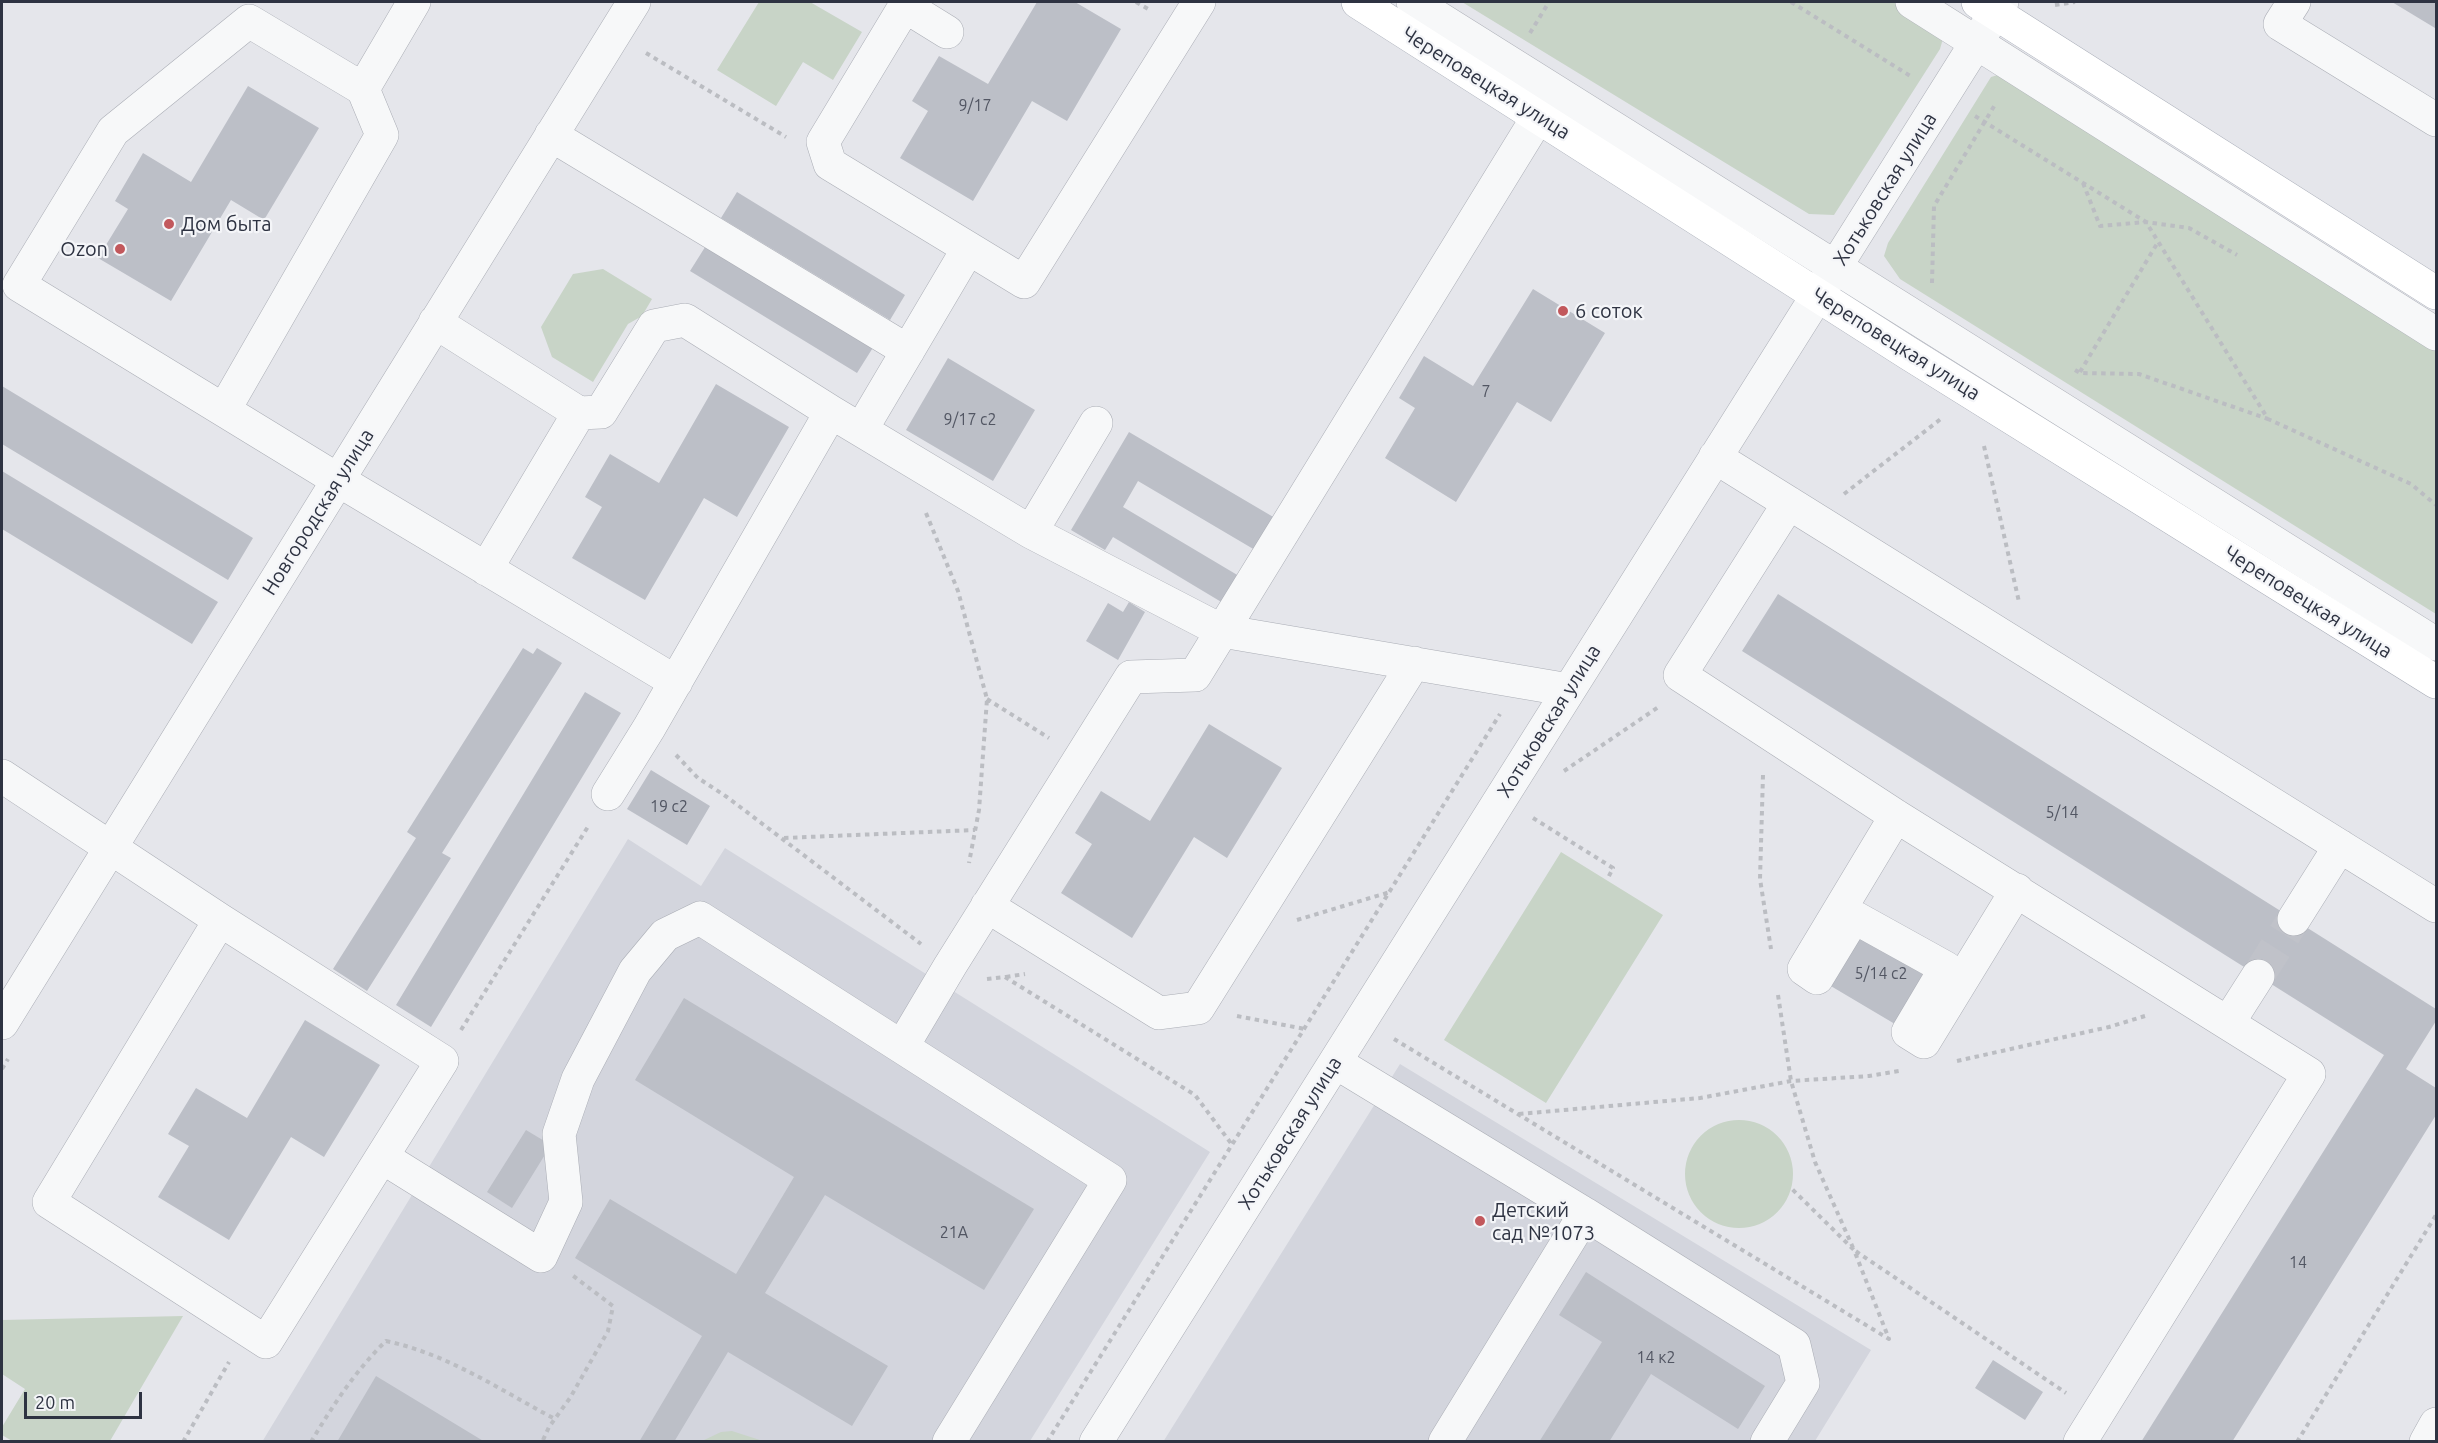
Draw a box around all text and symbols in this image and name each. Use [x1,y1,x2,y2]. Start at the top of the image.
street label: Череповецкая улица [1398,22,1574,144]
house number: 9/17 [959,96,991,116]
street label: Хотьковская улица [1828,108,1942,270]
place label: Дом быта [181,212,271,236]
marker: Дом быта [162,217,176,231]
place label: Ozon [60,237,108,261]
marker: Ozon [113,242,127,256]
street label: Череповецкая улица [1808,283,1984,405]
place label: 6 соток [1575,299,1643,323]
marker: 6 соток [1556,304,1570,318]
house number: 7 [1481,382,1491,402]
house number: 9/17 с2 [943,410,997,430]
street label: Новгородская улица [257,424,379,600]
street label: Череповецкая улица [2220,541,2396,663]
street label: Хотьковская улица [1492,640,1606,802]
house number: 19 с2 [650,797,688,817]
house number: 5/14 [2046,803,2078,823]
house number: 5/14 с2 [1854,964,1908,984]
street label: Хотьковская улица [1233,1052,1347,1214]
place label: Детский сад №1073 [1492,1198,1595,1245]
marker: Детский сад №1073 [1473,1214,1487,1228]
house number: 21А [940,1223,968,1243]
house number: 14 [2289,1253,2307,1273]
house number: 14 к2 [1637,1348,1675,1368]
scale bar [27,1380,146,1418]
text: 20 m [35,1392,75,1412]

